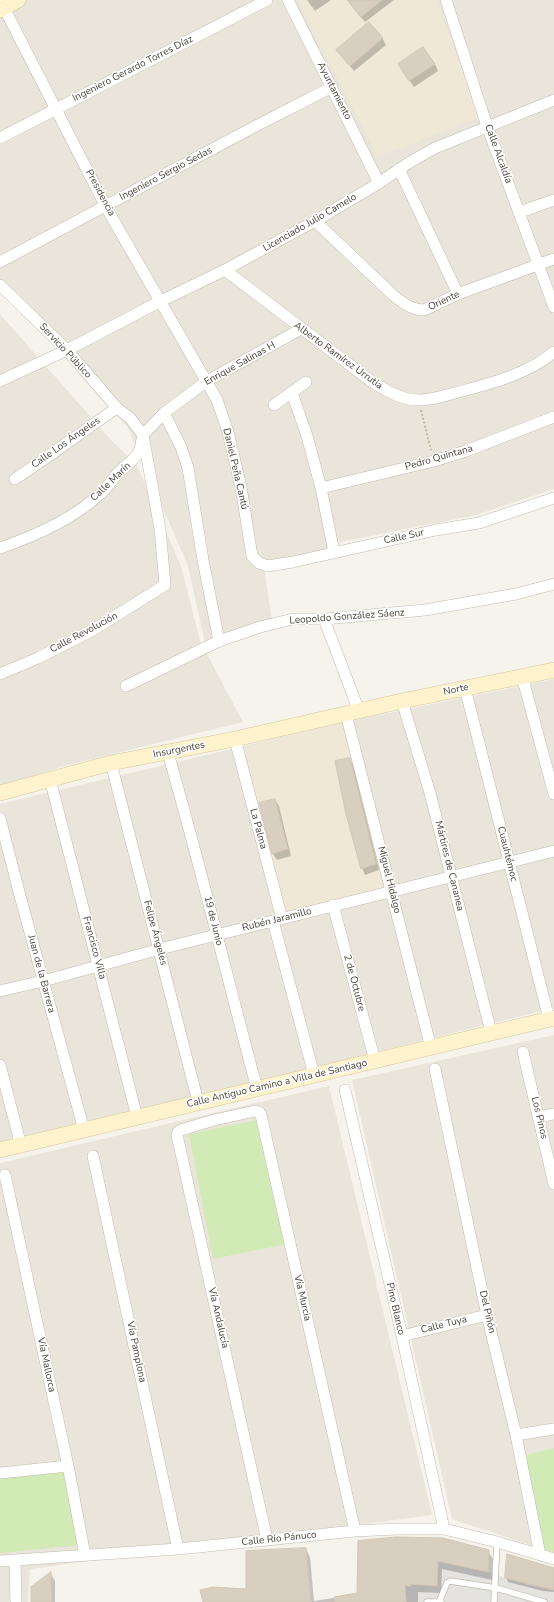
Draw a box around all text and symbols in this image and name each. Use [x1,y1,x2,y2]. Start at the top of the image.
street label: Ingeniero Gerardo Torres Díaz [71,33,195,105]
street label: Ayuntamiento [314,60,354,122]
street label: Calle Alcaldía [482,123,514,185]
street label: Ingeniero Sergio Sedas [118,145,214,203]
street label: Presidencia [83,168,117,218]
street label: Licenciado Julio Camelo [261,191,359,255]
street label: Oriente [426,289,462,313]
street label: Alberto Ramírez Urrutia [291,320,385,392]
street label: Servicio Público [36,321,94,381]
street label: Enrique Salinas H [202,339,278,389]
street label: Calle Los Ángeles [29,415,103,471]
street label: Daniel Peña Cantú [220,427,250,511]
street label: Pedro Quintana [404,443,474,473]
street label: Calle Marín [88,460,134,504]
street label: Calle Sur [383,527,425,547]
street label: Leopoldo González Sáenz [289,607,405,627]
street label: Calle Revolución [48,610,120,656]
street label: Norte [442,681,470,699]
street label: Insurgentes [152,739,206,761]
street label: La Palma [247,807,269,851]
street label: Mártires de Cananea [432,820,466,912]
street label: Cuauhtémoc [494,825,520,883]
street label: Miguel Hidalgo [375,845,403,915]
street label: 19 de Junio [201,895,225,947]
street label: Felipe Ángeles [141,899,169,967]
street label: Rubén Jaramillo [241,906,313,934]
street label: Francisco Villa [80,915,108,981]
street label: Juan de la Barrera [25,934,57,1014]
street label: 2 de Octubre [341,953,367,1013]
street label: Calle Antiguo Camino a Villa de Santiago [186,1057,368,1111]
street label: Los Pinos [528,1096,550,1140]
street label: Vía Murcia [291,1274,313,1322]
street label: Pino Blanco [383,1282,407,1336]
street label: Vía Andalucía [205,1286,231,1350]
street label: Del Piñón [476,1289,498,1335]
street label: Calle Tuya [420,1314,468,1336]
street label: Vía Pamplona [124,1320,148,1384]
street label: Vía Mallorca [34,1336,58,1394]
street label: Calle Río Pánuco [241,1529,317,1549]

